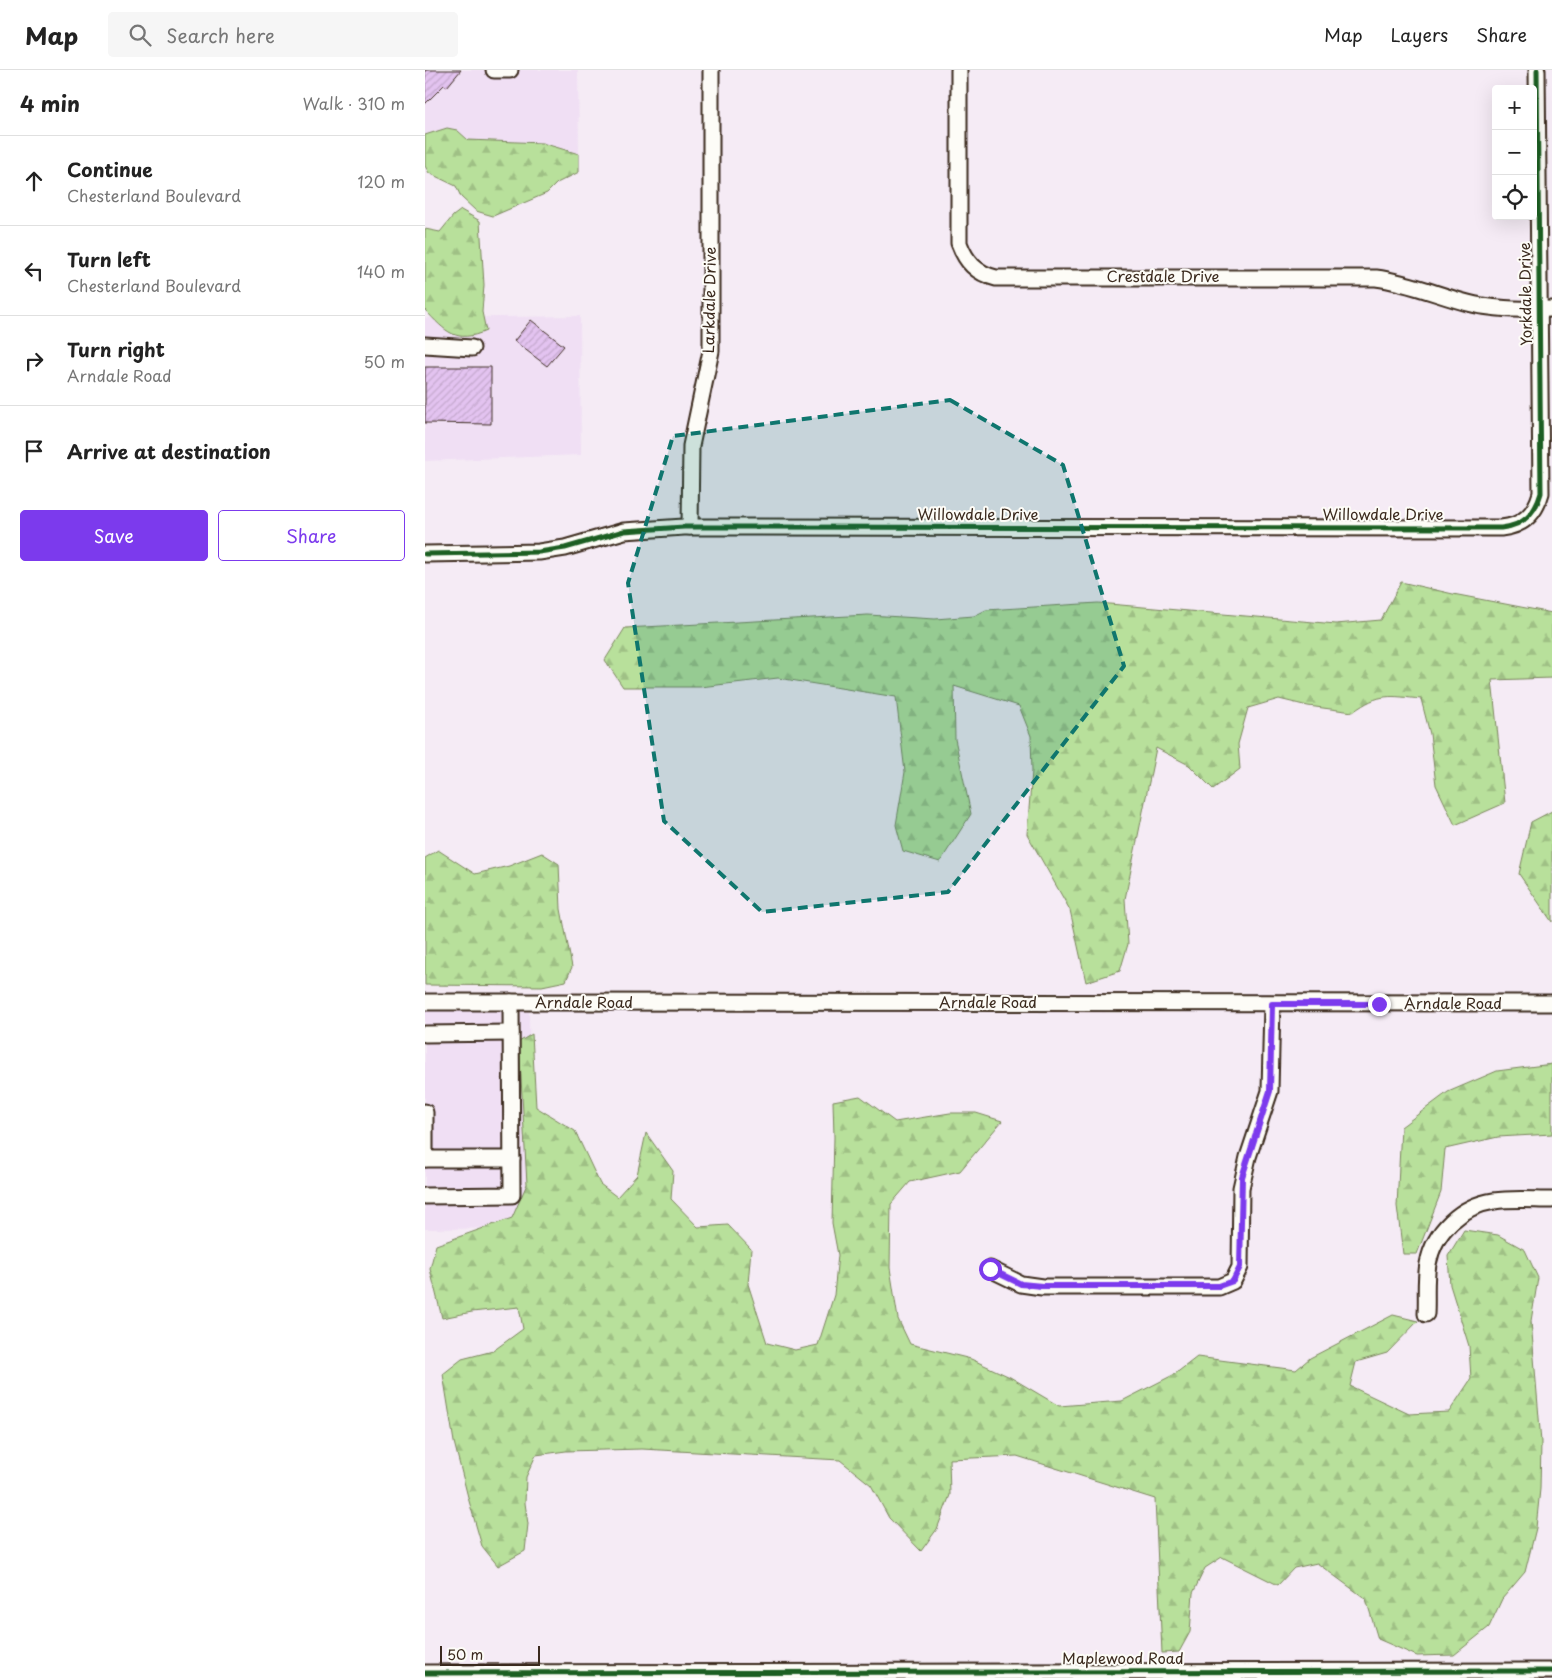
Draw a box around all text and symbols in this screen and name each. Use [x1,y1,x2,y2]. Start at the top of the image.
search box [108,12,458,57]
text: Map [25,17,78,53]
icon: search [126,21,154,49]
text: Search here [166,21,275,49]
text: Map [1324,21,1363,48]
text: Layers [1391,21,1448,48]
text: Share [1476,21,1527,48]
map controls [1492,85,1537,220]
button: + [1492,85,1537,130]
text: 4 min [20,87,80,119]
text: Walk · 310 m [303,91,405,115]
button: − [1492,130,1537,175]
text: Continue [67,155,153,183]
icon: ahead [20,167,48,195]
text: 120 m [358,169,405,193]
button: locate [1492,175,1537,220]
text: Chesterland Boulevard [67,183,241,207]
street label: Yorkdale Drive [1512,242,1537,346]
text: Turn left [67,245,151,273]
street label: Larkdale Drive [696,246,721,353]
icon: left [20,257,48,285]
text: 140 m [357,259,405,283]
street label: Crestdale Drive [1106,264,1220,287]
text: Chesterland Boulevard [67,273,241,297]
text: Turn right [67,335,165,363]
icon: right [20,347,48,375]
text: 50 m [364,349,405,373]
text: Arndale Road [67,363,171,387]
icon: arrive [20,437,48,465]
text: Arrive at destination [67,437,271,465]
street label: Willowdale Drive [917,502,1039,525]
street label: Willowdale Drive [1322,502,1444,525]
button: Save [20,510,208,561]
button: Share [218,510,405,561]
street label: Arndale Road [535,990,633,1013]
street label: Arndale Road [939,990,1037,1013]
street label: Arndale Road [1404,991,1502,1014]
route end [1368,993,1391,1016]
route start [979,1258,1002,1281]
scale bar [440,1643,540,1666]
text: 50 m [447,1644,483,1665]
street label: Maplewood Road [1062,1646,1184,1669]

